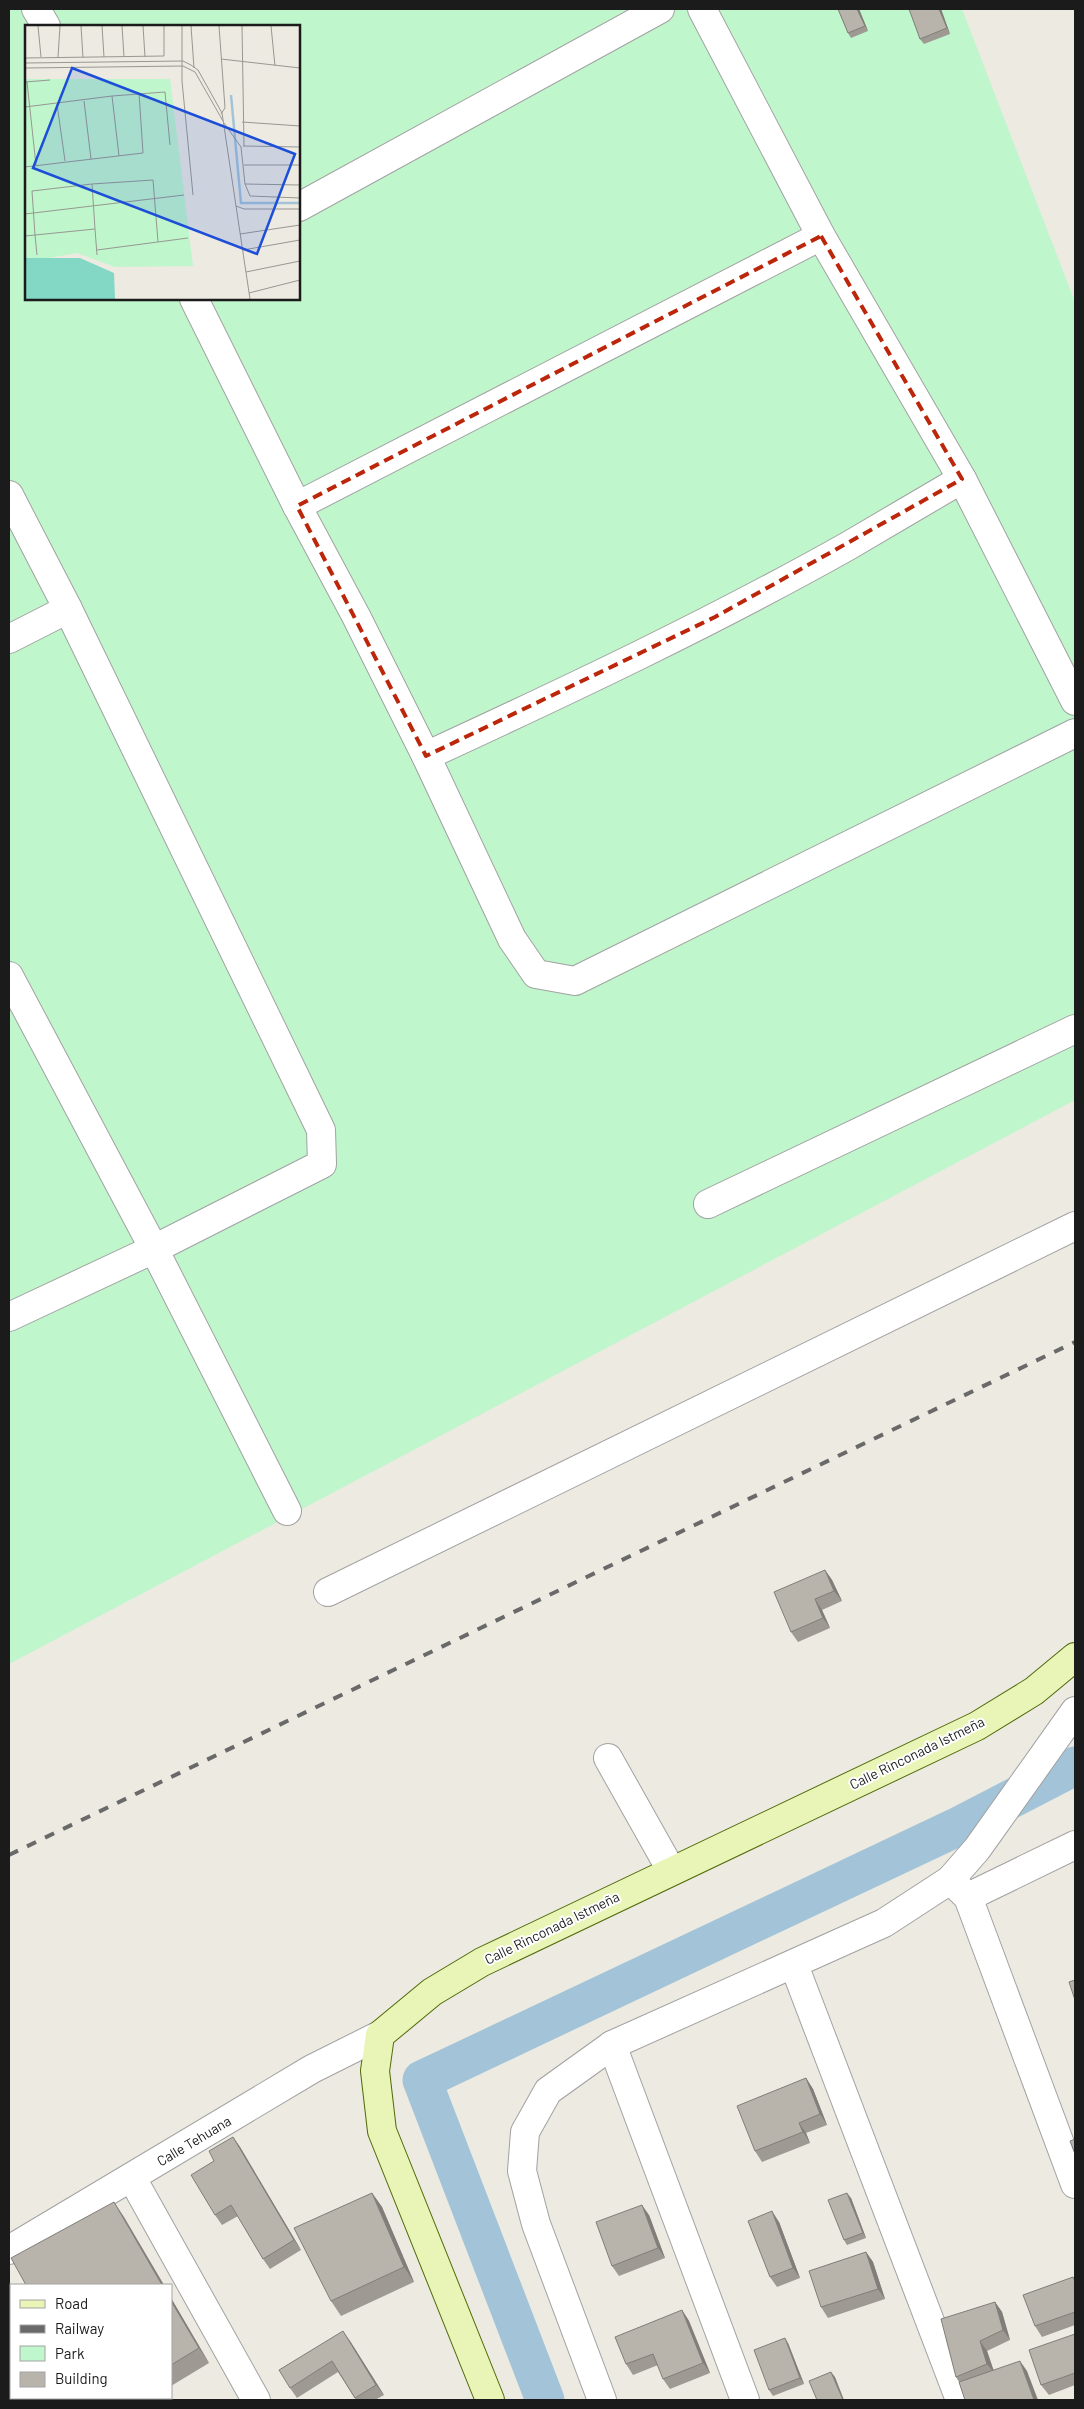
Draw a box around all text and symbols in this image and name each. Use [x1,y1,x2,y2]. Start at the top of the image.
inset map [25,25,300,300]
street label: Calle Rinconada Istmeña [847,1712,987,1793]
street label: Calle Rinconada Istmeña [482,1887,622,1968]
street label: Calle Tehuana [154,2112,234,2169]
legend [10,2284,172,2399]
text: Road [55,2294,88,2312]
text: Railway [55,2319,104,2337]
text: Park [55,2344,85,2362]
text: Building [55,2369,108,2387]

